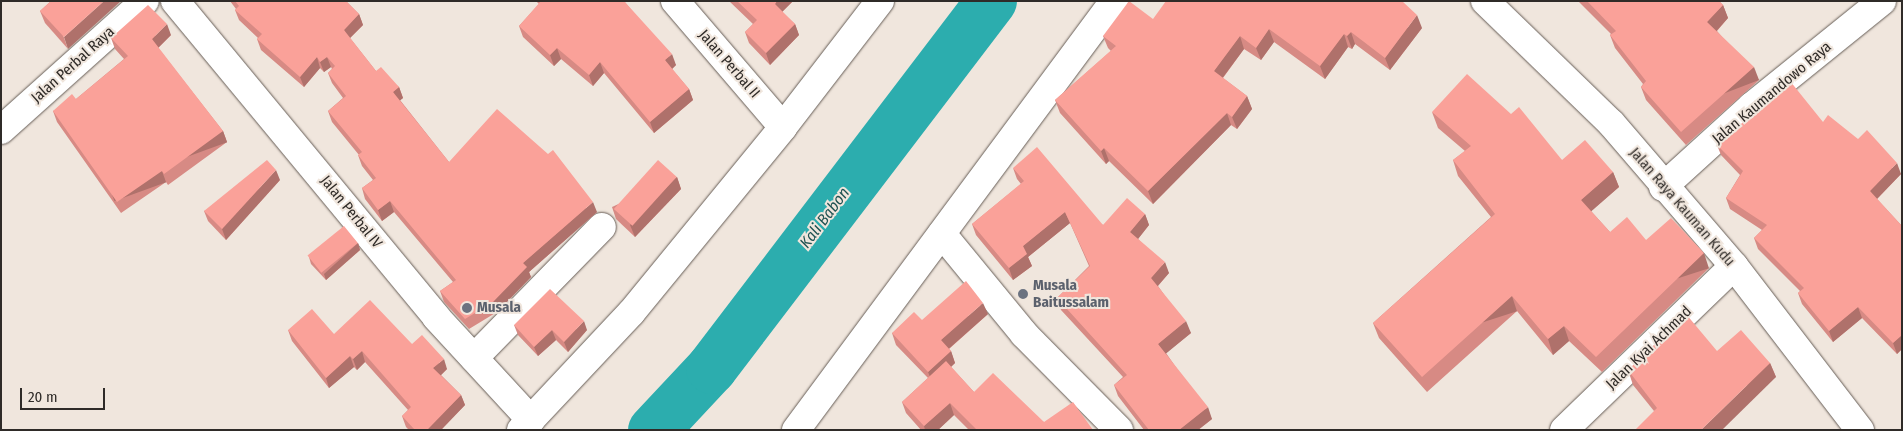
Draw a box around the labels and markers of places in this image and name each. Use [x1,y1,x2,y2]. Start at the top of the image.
place label: Musala Baitussalam [1033,276,1109,311]
marker: Musala Baitussalam [1017,288,1029,300]
place label: Musala [477,299,521,317]
marker: Musala [461,302,473,314]

